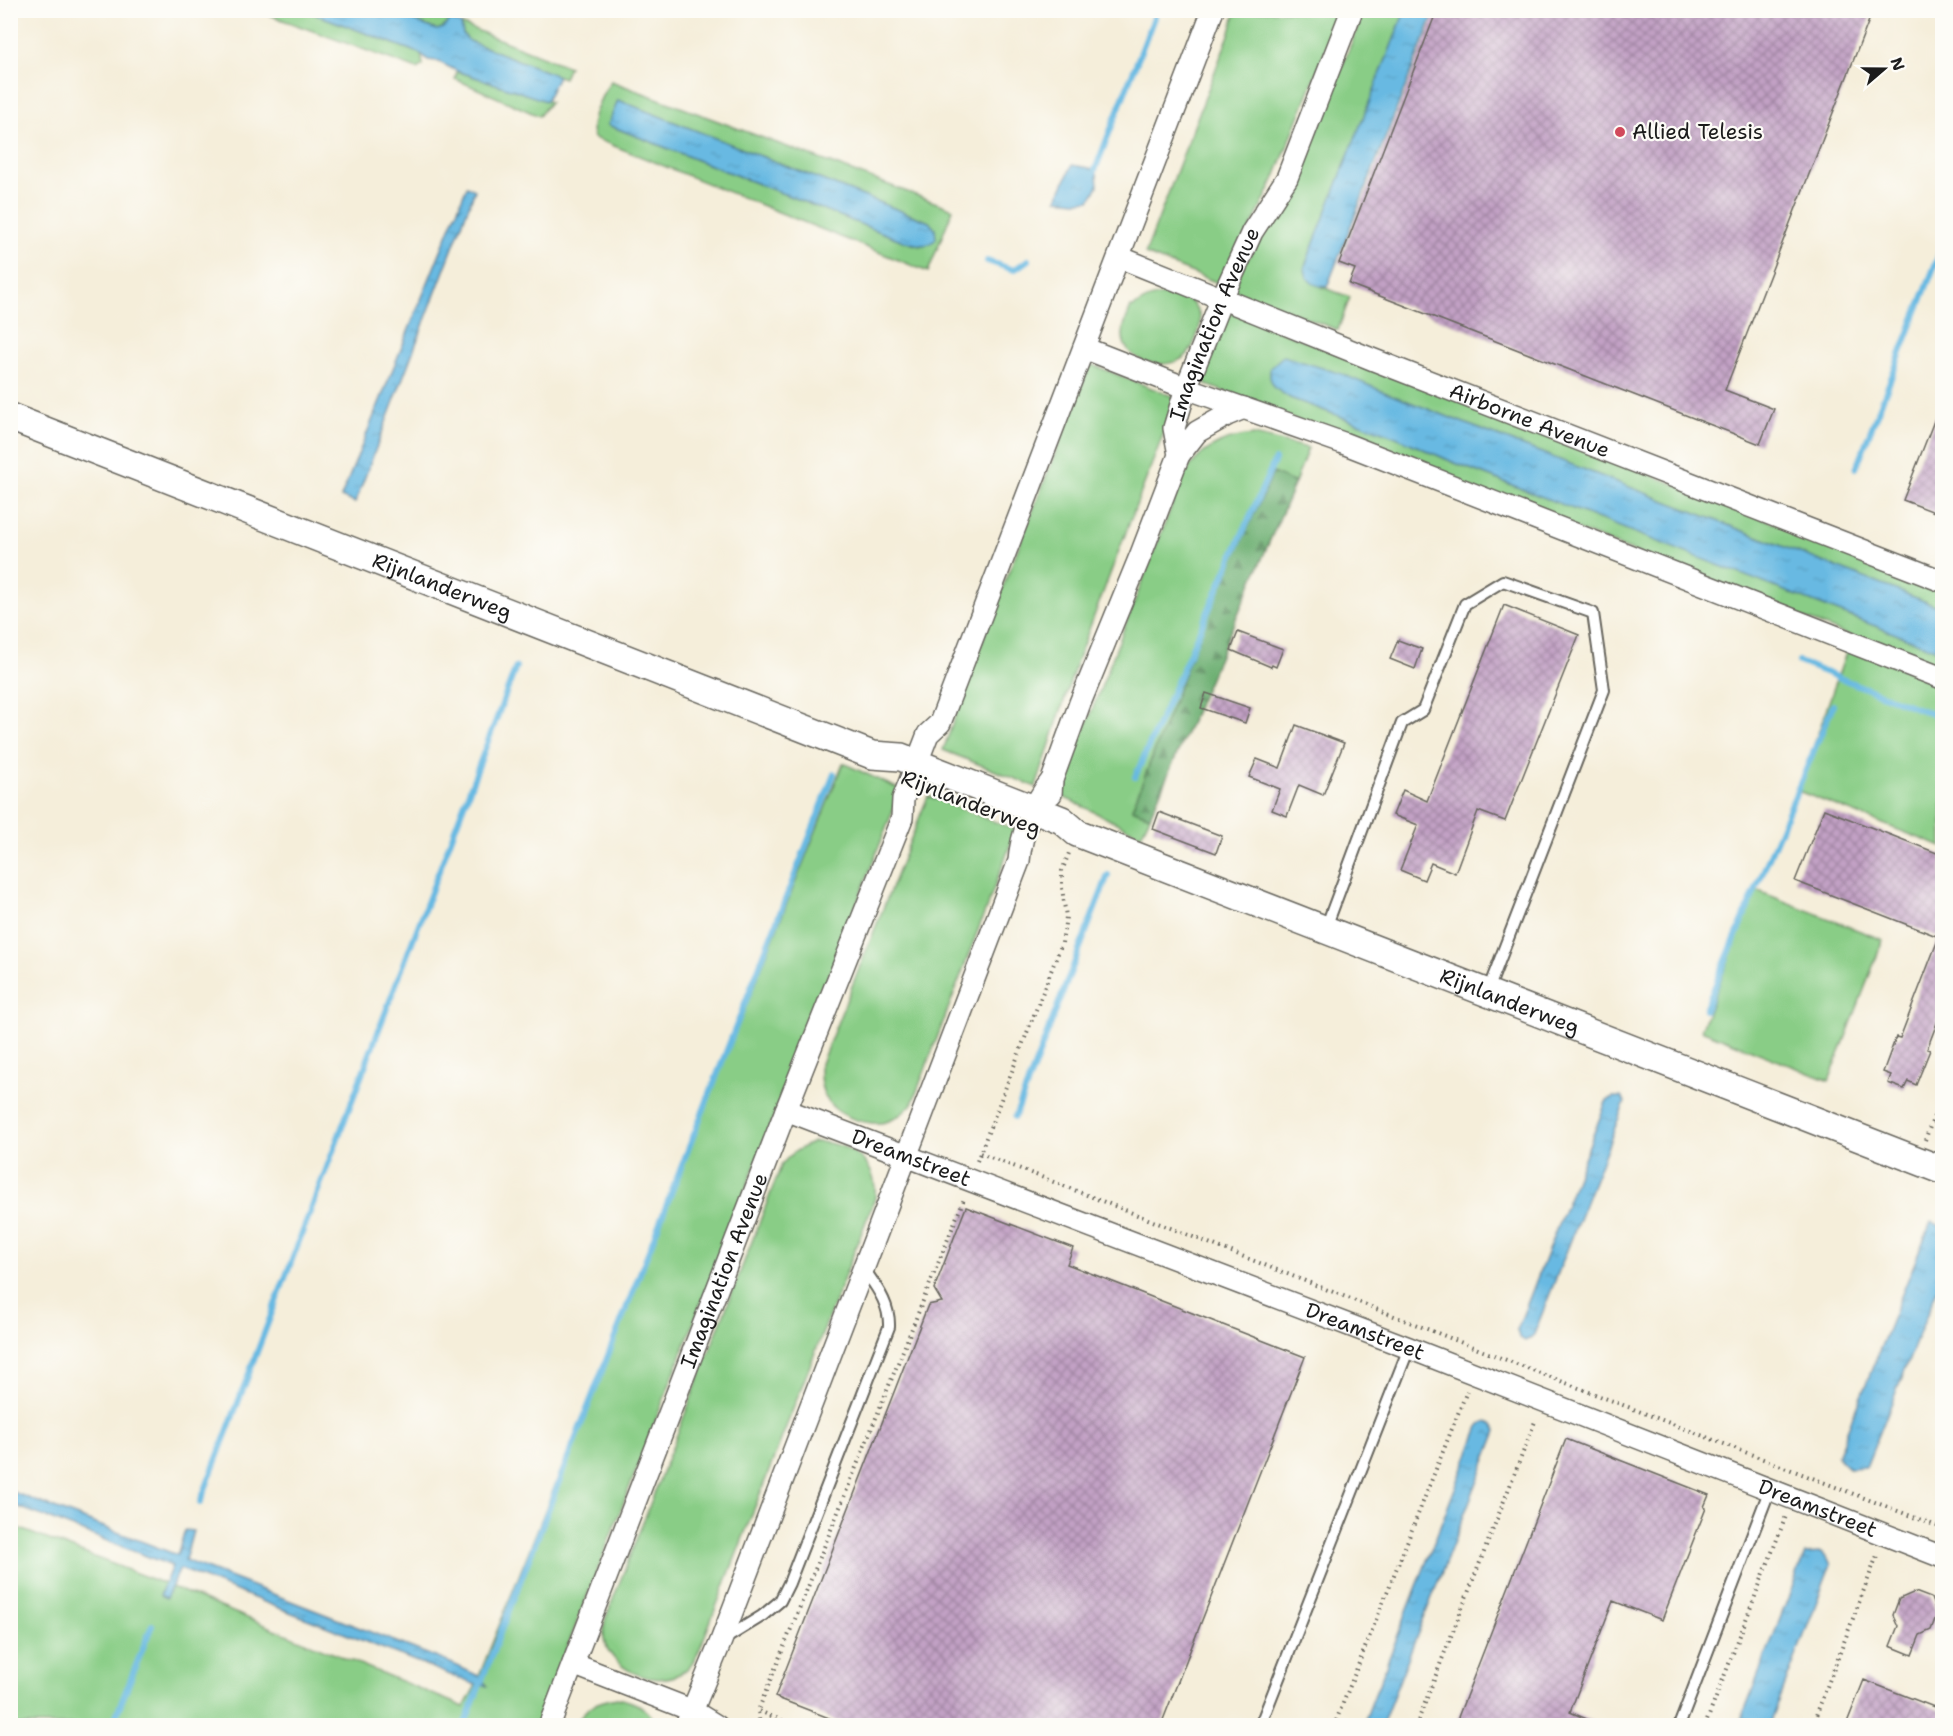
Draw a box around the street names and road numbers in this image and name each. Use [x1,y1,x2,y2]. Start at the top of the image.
street label: Imagination Avenue [1163,223,1266,424]
street label: Airborne Avenue [1445,377,1614,464]
street label: Rijnlanderweg [368,546,516,626]
street label: Rijnlanderweg [897,763,1045,843]
street label: Rijnlanderweg [1436,962,1584,1041]
street label: Dreamstreet [848,1122,975,1193]
street label: Imagination Avenue [674,1169,774,1372]
street label: Dreamstreet [1302,1296,1429,1367]
street label: Dreamstreet [1754,1472,1881,1544]

